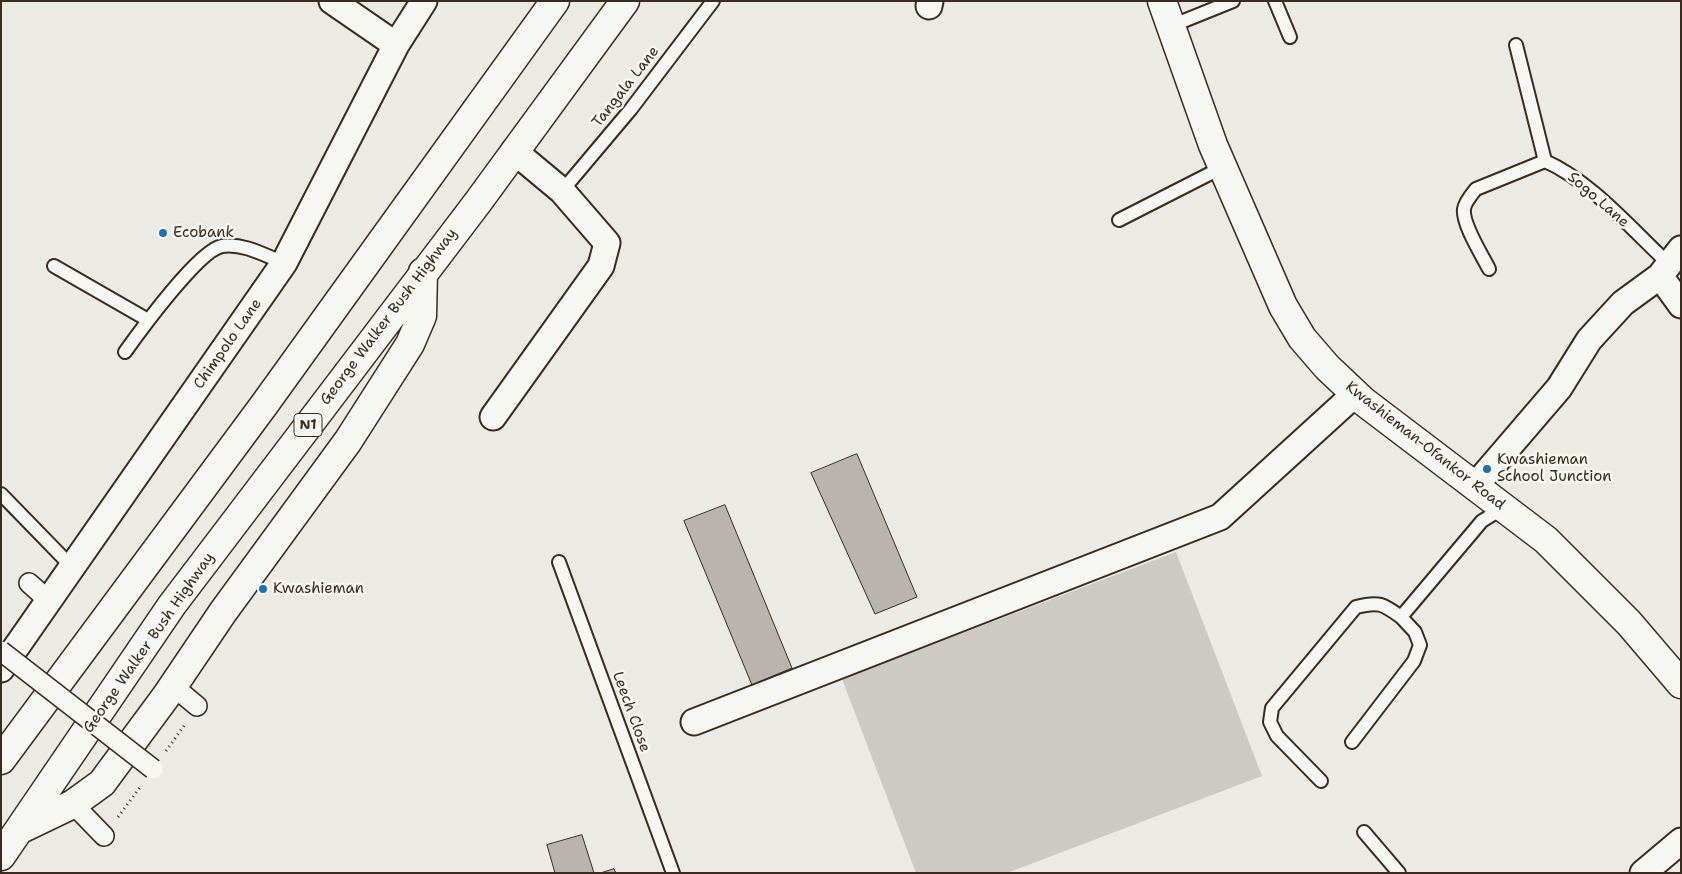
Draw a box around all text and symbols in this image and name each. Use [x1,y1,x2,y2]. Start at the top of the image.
street label: Tangala Lane [589,43,663,131]
street label: Sogo Lane [1564,168,1632,232]
place label: Ecobank [173,224,234,242]
street label: George Walker Bush Highway [317,225,461,409]
marker: Ecobank [157,227,169,239]
street label: Chimpolo Lane [190,295,266,393]
street label: Kwashieman-Ofankor Road [1342,378,1508,514]
road number: N1 [294,414,322,436]
place label: Kwashieman School Junction [1497,451,1612,486]
marker: Kwashieman School Junction [1481,463,1493,475]
street label: George Walker Bush Highway [80,549,218,737]
place label: Kwashieman [273,580,364,598]
marker: Kwashieman [257,583,269,595]
street label: Leech Close [608,669,654,755]

